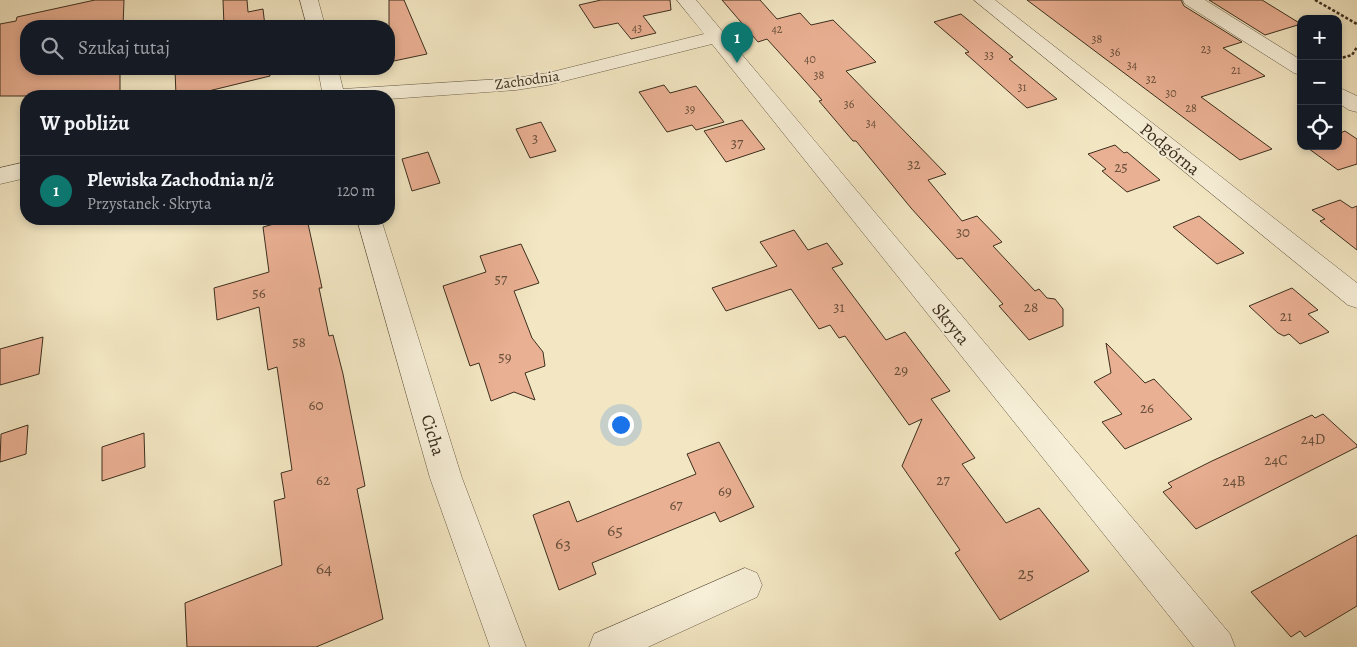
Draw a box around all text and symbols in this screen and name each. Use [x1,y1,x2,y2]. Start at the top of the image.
map controls [1297,15,1342,150]
button: + [1297,15,1342,60]
search box [20,20,395,75]
house number: 43 [632,20,642,36]
house number: 42 [771,21,783,37]
pin: 1 [721,22,753,63]
house number: 38 [1092,31,1103,47]
icon: search [38,34,66,62]
text: Szukaj tutaj [78,35,170,61]
house number: 23 [1201,41,1211,57]
house number: 36 [1110,44,1121,60]
house number: 33 [984,47,994,63]
house number: 40 [804,51,816,67]
house number: 34 [1127,57,1138,73]
button: − [1297,60,1342,105]
house number: 21 [1231,62,1241,78]
street label: Zachodnia [493,66,561,94]
house number: 38 [814,67,825,83]
house number: 32 [1146,71,1157,87]
house number: 31 [1017,79,1027,95]
house number: 30 [1165,85,1177,101]
house number: 36 [844,96,855,112]
house number: 28 [1185,100,1197,116]
house number: 39 [685,101,695,117]
button: locate [1297,105,1342,150]
text: W pobliżu [40,109,129,137]
house number: 34 [866,115,877,131]
street label: Podgórna [1135,117,1206,181]
house number: 3 [532,128,538,148]
house number: 37 [731,133,744,153]
house number: 32 [907,154,921,174]
house number: 25 [1114,157,1128,177]
text: Plewiska Zachodnia n/ż [87,167,274,193]
text: 1 [53,180,59,202]
text: 120 m [337,180,375,202]
text: Przystanek · Skryta [87,193,211,215]
house number: 30 [956,222,970,242]
house number: 57 [495,269,508,289]
house number: 56 [252,283,266,303]
house number: 31 [833,297,845,317]
house number: 28 [1024,297,1038,317]
street label: Skryta [927,298,976,351]
house number: 21 [1280,306,1292,326]
house number: 58 [292,332,306,352]
house number: 59 [498,347,512,367]
house number: 29 [894,360,908,380]
house number: 60 [309,395,323,415]
house number: 26 [1140,398,1154,418]
street label: Cicha [415,412,451,459]
your location [608,412,634,438]
house number: 24D [1301,429,1325,449]
house number: 24C [1264,450,1288,470]
house number: 62 [316,470,330,490]
house number: 27 [936,470,950,490]
house number: 24B [1223,471,1245,491]
house number: 69 [718,481,732,501]
house number: 67 [669,495,683,515]
house number: 65 [607,518,623,542]
house number: 63 [555,531,571,555]
house number: 64 [316,556,332,580]
house number: 25 [1018,561,1034,585]

